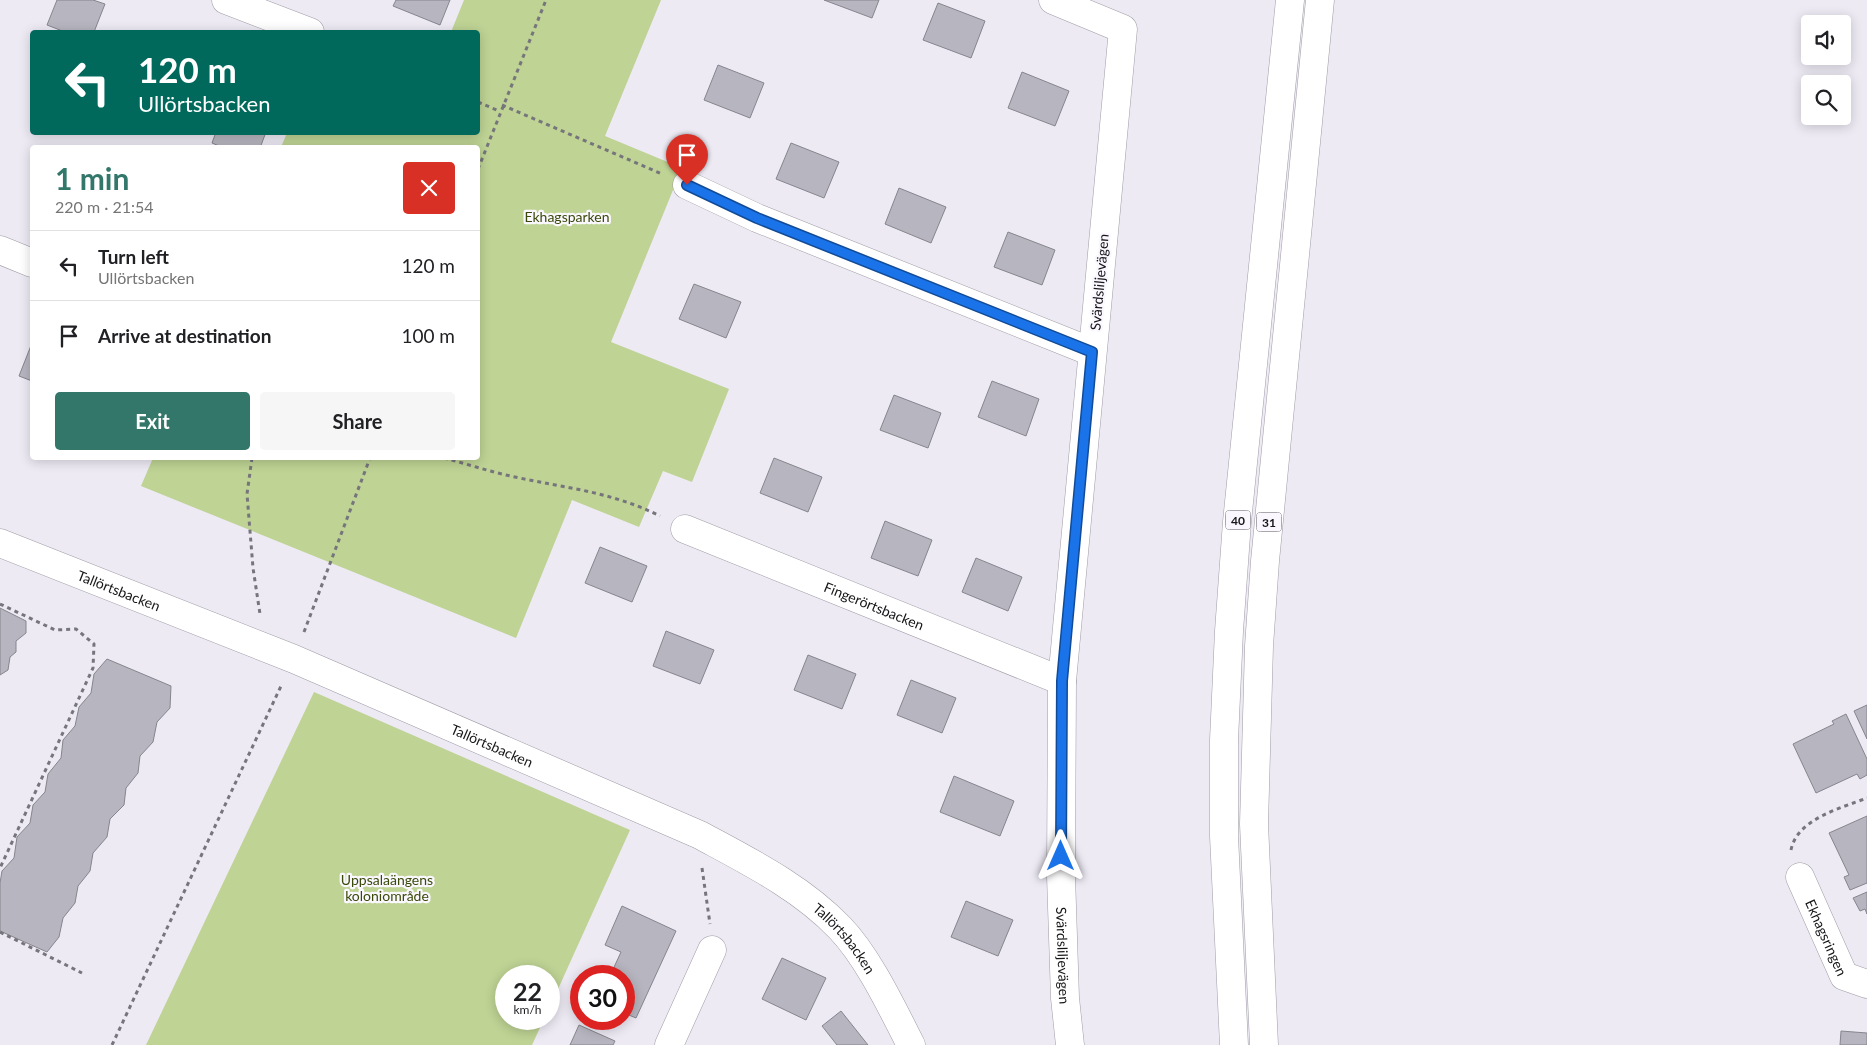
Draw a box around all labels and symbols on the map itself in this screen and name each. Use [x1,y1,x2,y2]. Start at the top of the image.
pin [666,134,708,185]
park label: Ekhagsparken [524,208,610,225]
street label: Svärdsliljevägen [1086,233,1112,331]
road number: 40 [1226,510,1250,530]
road number: 31 [1256,512,1282,532]
street label: Tallörtsbacken [75,566,163,614]
street label: Fingerörtsbacken [822,578,927,633]
street label: Tallörtsbacken [448,720,536,770]
position arrow [1034,829,1086,881]
park label: Uppsalaängens koloniområde [341,871,433,904]
street label: Ekhagsringen [1802,896,1851,978]
street label: Tallörtsbacken [810,899,879,976]
street label: Svärdsliljevägen [1054,907,1074,1005]
speed limit sign: 30 [570,965,635,1030]

